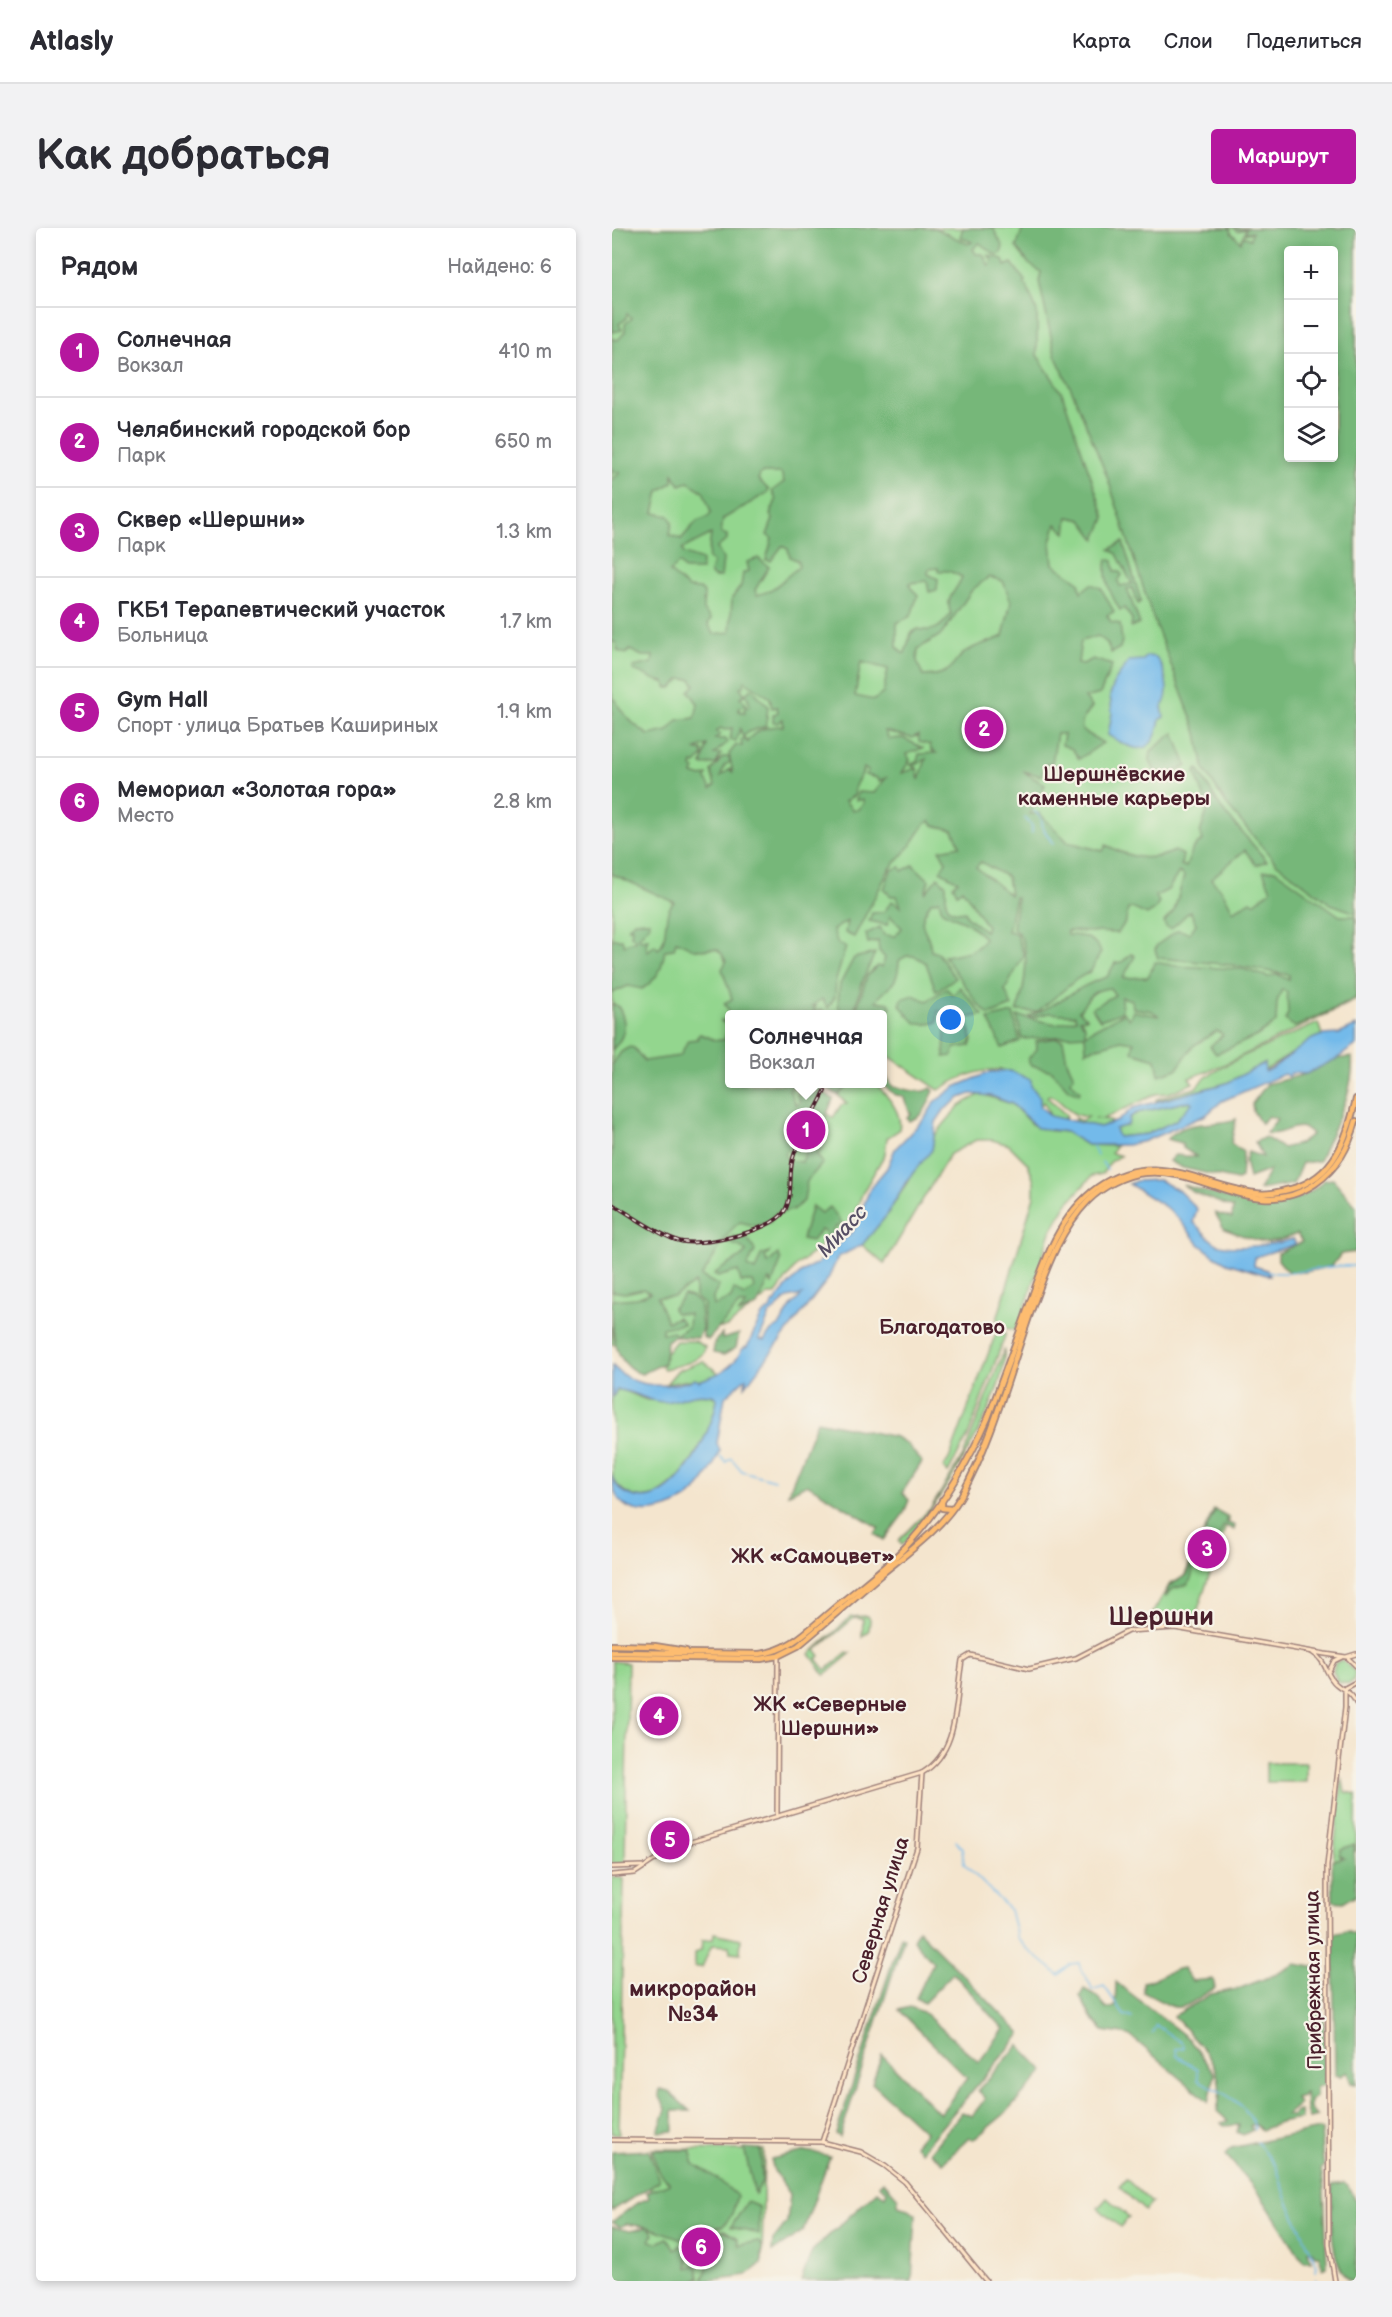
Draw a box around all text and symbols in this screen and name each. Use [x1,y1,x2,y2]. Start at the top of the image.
text: Atlasly [30,25,113,58]
text: Карта [1072,29,1131,54]
text: Слои [1164,29,1213,54]
text: Поделиться [1246,29,1362,54]
button: Маршрут [1211,129,1356,184]
text: Как добраться [36,131,331,182]
map controls [1284,246,1338,462]
button: + [1284,246,1338,300]
text: Рядом [60,252,138,283]
text: Найдено: 6 [447,255,552,279]
button: − [1284,300,1338,354]
text: Солнечная [117,327,232,354]
text: 1 [75,340,84,364]
text: 410 m [498,340,552,364]
text: Вокзал [117,354,184,378]
button: locate [1284,354,1338,408]
button: layers [1284,408,1338,462]
text: Челябинский городской бор [117,417,410,444]
text: 2 [74,430,85,454]
text: 650 m [495,430,552,454]
text: Парк [117,444,166,468]
text: Сквер «Шершни» [117,507,306,534]
text: 3 [74,520,85,544]
text: 1.3 km [496,520,552,544]
text: Парк [117,534,166,558]
text: ГКБ1 Терапевтический участок [117,597,445,624]
text: 4 [74,610,85,634]
text: 1.7 km [500,610,552,634]
text: Больница [117,624,208,648]
text: Gym Hall [117,687,208,714]
text: 5 [74,700,85,724]
text: 1.9 km [497,700,552,724]
pin: 2 [964,706,1004,752]
text: Спорт · улица Братьев Кашириных [117,714,438,738]
district label: Шершнёвские каменные карьеры [1018,762,1210,811]
text: Мемориал «Золотая гора» [117,777,397,804]
text: 6 [73,790,86,814]
text: 2.8 km [493,790,552,814]
text: Место [117,804,174,828]
your location [936,1005,965,1034]
popup [725,1010,887,1088]
text: Солнечная [749,1024,863,1051]
text: Вокзал [749,1051,815,1075]
pin: 1 [786,1108,826,1152]
water label: Миасс [812,1200,873,1263]
district label: Благодатово [879,1315,1005,1340]
pin: 3 [1188,1526,1226,1572]
district label: ЖК «Самоцвет» [731,1544,895,1569]
district label: Шершни [1108,1602,1214,1633]
district label: ЖК «Северные Шершни» [753,1692,907,1741]
pin: 4 [640,1694,678,1738]
pin: 5 [650,1818,690,1862]
street label: Северная улица [847,1834,915,1987]
street label: Прибрежная улица [1300,1890,1328,2070]
district label: микрорайон №34 [629,1976,757,2028]
pin: 6 [682,2224,721,2270]

